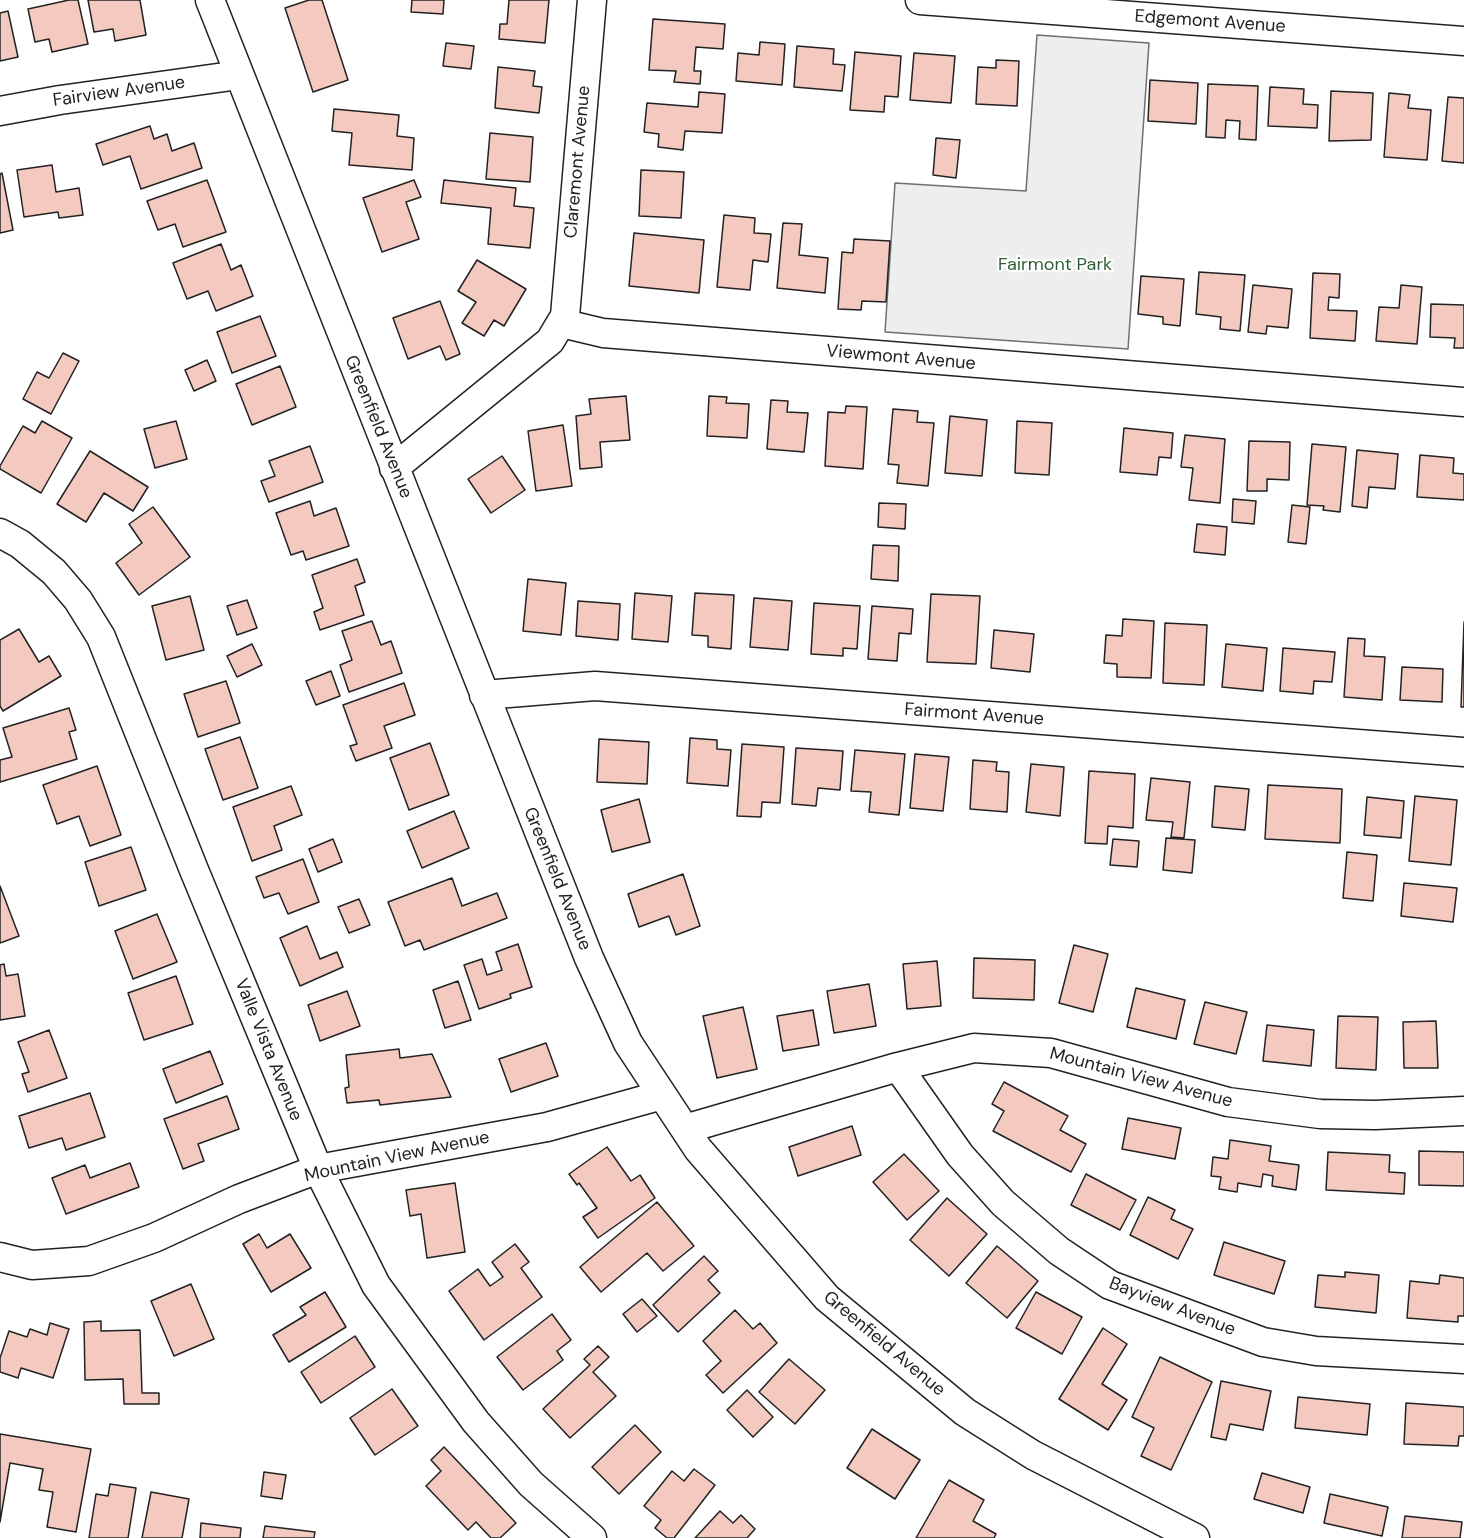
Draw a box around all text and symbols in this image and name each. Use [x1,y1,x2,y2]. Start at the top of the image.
street label: Edgemont Avenue [1134,6,1286,38]
street label: Fairview Avenue [52,72,186,112]
street label: Claremont Avenue [561,85,595,239]
park label: Fairmont Park [998,254,1112,276]
street label: Viewmont Avenue [825,341,977,375]
street label: Greenfield Avenue [339,352,417,502]
street label: Fairmont Avenue [903,699,1045,731]
street label: Greenfield Avenue [518,804,596,954]
street label: Valle Vista Avenue [230,976,306,1124]
street label: Mountain View Avenue [1047,1043,1235,1113]
street label: Mountain View Avenue [302,1127,492,1187]
street label: Bayview Avenue [1106,1273,1238,1341]
street label: Greenfield Avenue [819,1287,949,1401]

